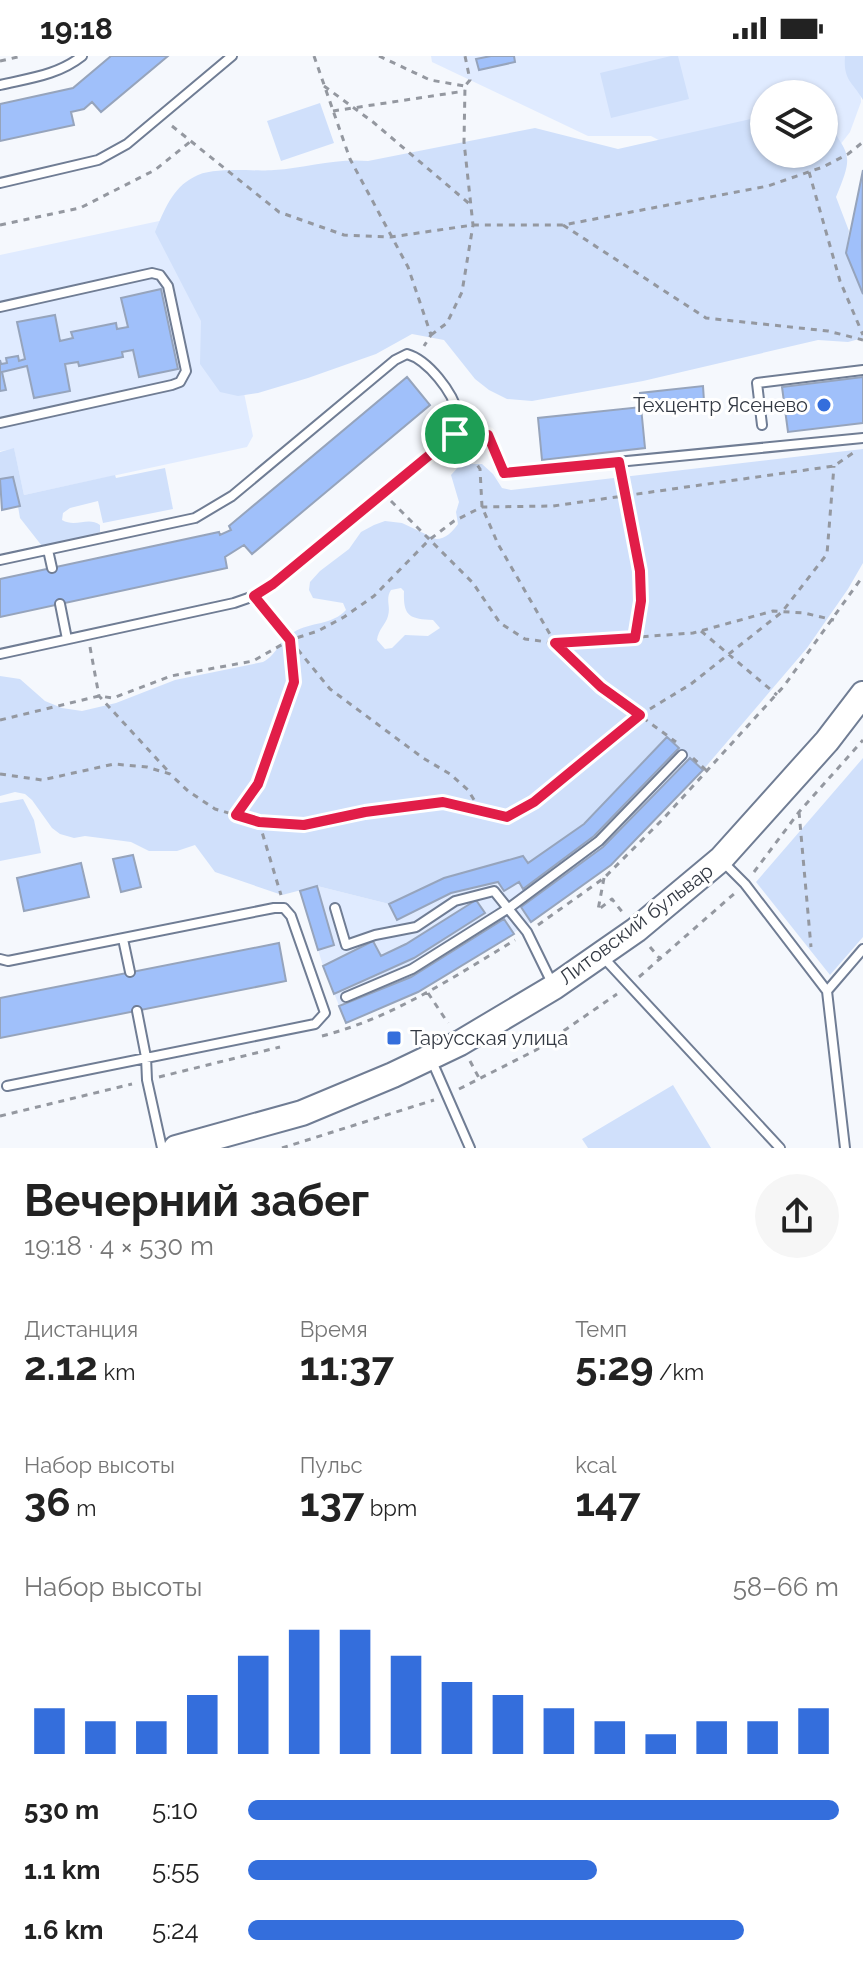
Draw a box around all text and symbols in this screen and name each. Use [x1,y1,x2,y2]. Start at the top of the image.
text: 19:18 [40,11,113,46]
map controls [750,80,838,168]
button: layers [750,80,838,168]
place label: Техцентр Ясенево [633,393,808,417]
marker: Техцентр Ясенево [815,396,833,414]
pin [421,400,489,468]
icon: arrive [433,412,477,456]
street label: Литовский бульвар [554,858,718,990]
place label: Тарусская улица [410,1026,568,1050]
marker: Тарусская улица [385,1029,403,1047]
button: share [755,1174,839,1258]
text: Вечерний забег [24,1175,369,1226]
text: 19:18 · 4 × 530 m [24,1231,214,1261]
text: Дистанция [24,1316,138,1342]
text: Время [300,1316,368,1342]
text: Темп [575,1316,627,1342]
text: 2.12 [24,1342,98,1389]
text: 11:37 [300,1342,394,1389]
text: 5:29 [575,1342,654,1389]
text: km [98,1359,135,1385]
text: /km [654,1359,704,1385]
text: Набор высоты [24,1452,175,1478]
text: Пульс [300,1452,363,1478]
text: kcal [575,1452,616,1478]
text: 36 [24,1478,71,1525]
text: 137 [300,1478,364,1525]
text: 147 [575,1478,640,1525]
text: m [71,1495,96,1521]
text: bpm [364,1495,417,1521]
text: Набор высоты [24,1572,202,1602]
text: 58–66 m [733,1572,839,1602]
text: 530 m [24,1795,99,1825]
text: 5:10 [152,1795,198,1825]
text: 1.1 km [24,1855,101,1885]
text: 5:55 [152,1855,199,1885]
text: 1.6 km [24,1915,103,1945]
text: 5:24 [152,1915,199,1945]

